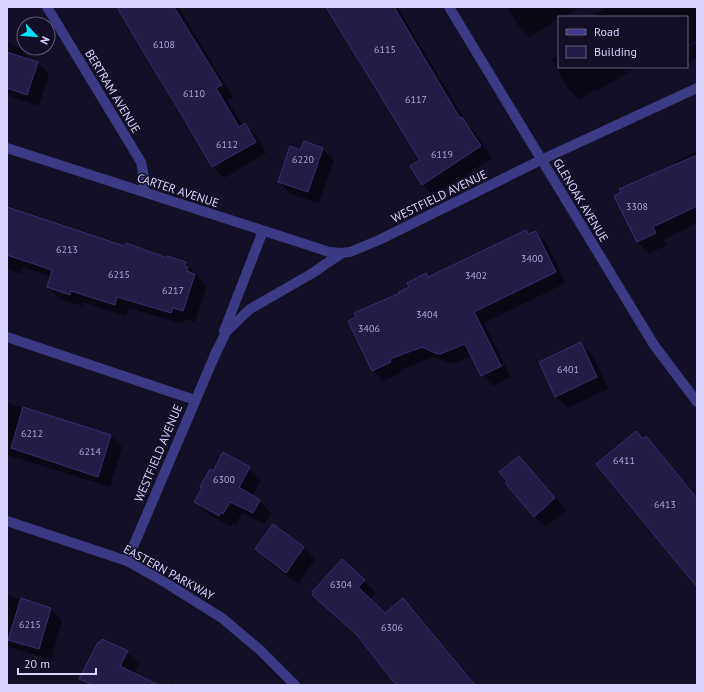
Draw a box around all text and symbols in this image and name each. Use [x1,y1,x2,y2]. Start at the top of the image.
north arrow [16,16,56,56]
legend [558,16,688,68]
text: Road [594,24,619,39]
text: N [37,34,53,47]
house number: 6108 [153,38,175,51]
house number: 6115 [374,43,396,56]
text: Building [594,44,637,59]
street label: BERTRAM AVENUE [82,47,144,135]
house number: 6110 [183,87,205,100]
house number: 6117 [405,93,427,106]
house number: 6112 [216,138,238,151]
house number: 6119 [431,148,453,161]
house number: 6220 [292,153,314,166]
street label: GLENOAK AVENUE [550,155,612,245]
street label: WESTFIELD AVENUE [389,166,489,226]
street label: CARTER AVENUE [135,170,221,210]
house number: 3308 [626,200,648,213]
house number: 6213 [56,243,78,256]
house number: 3400 [521,252,543,265]
house number: 6215 [108,268,130,281]
house number: 3402 [465,269,487,282]
house number: 6217 [162,284,184,297]
house number: 3404 [416,308,438,321]
house number: 3406 [358,322,380,335]
house number: 6401 [557,363,579,376]
street label: WESTFIELD AVENUE [131,402,185,504]
house number: 6212 [21,427,43,440]
house number: 6214 [79,445,101,458]
house number: 6411 [613,454,635,467]
house number: 6300 [213,473,235,486]
house number: 6413 [654,498,676,511]
street label: EASTERN PARKWAY [121,541,217,603]
house number: 6304 [330,578,352,591]
house number: 6215 [19,618,41,631]
house number: 6306 [381,621,403,634]
scale bar [18,650,96,676]
text: 20 m [24,656,50,671]

